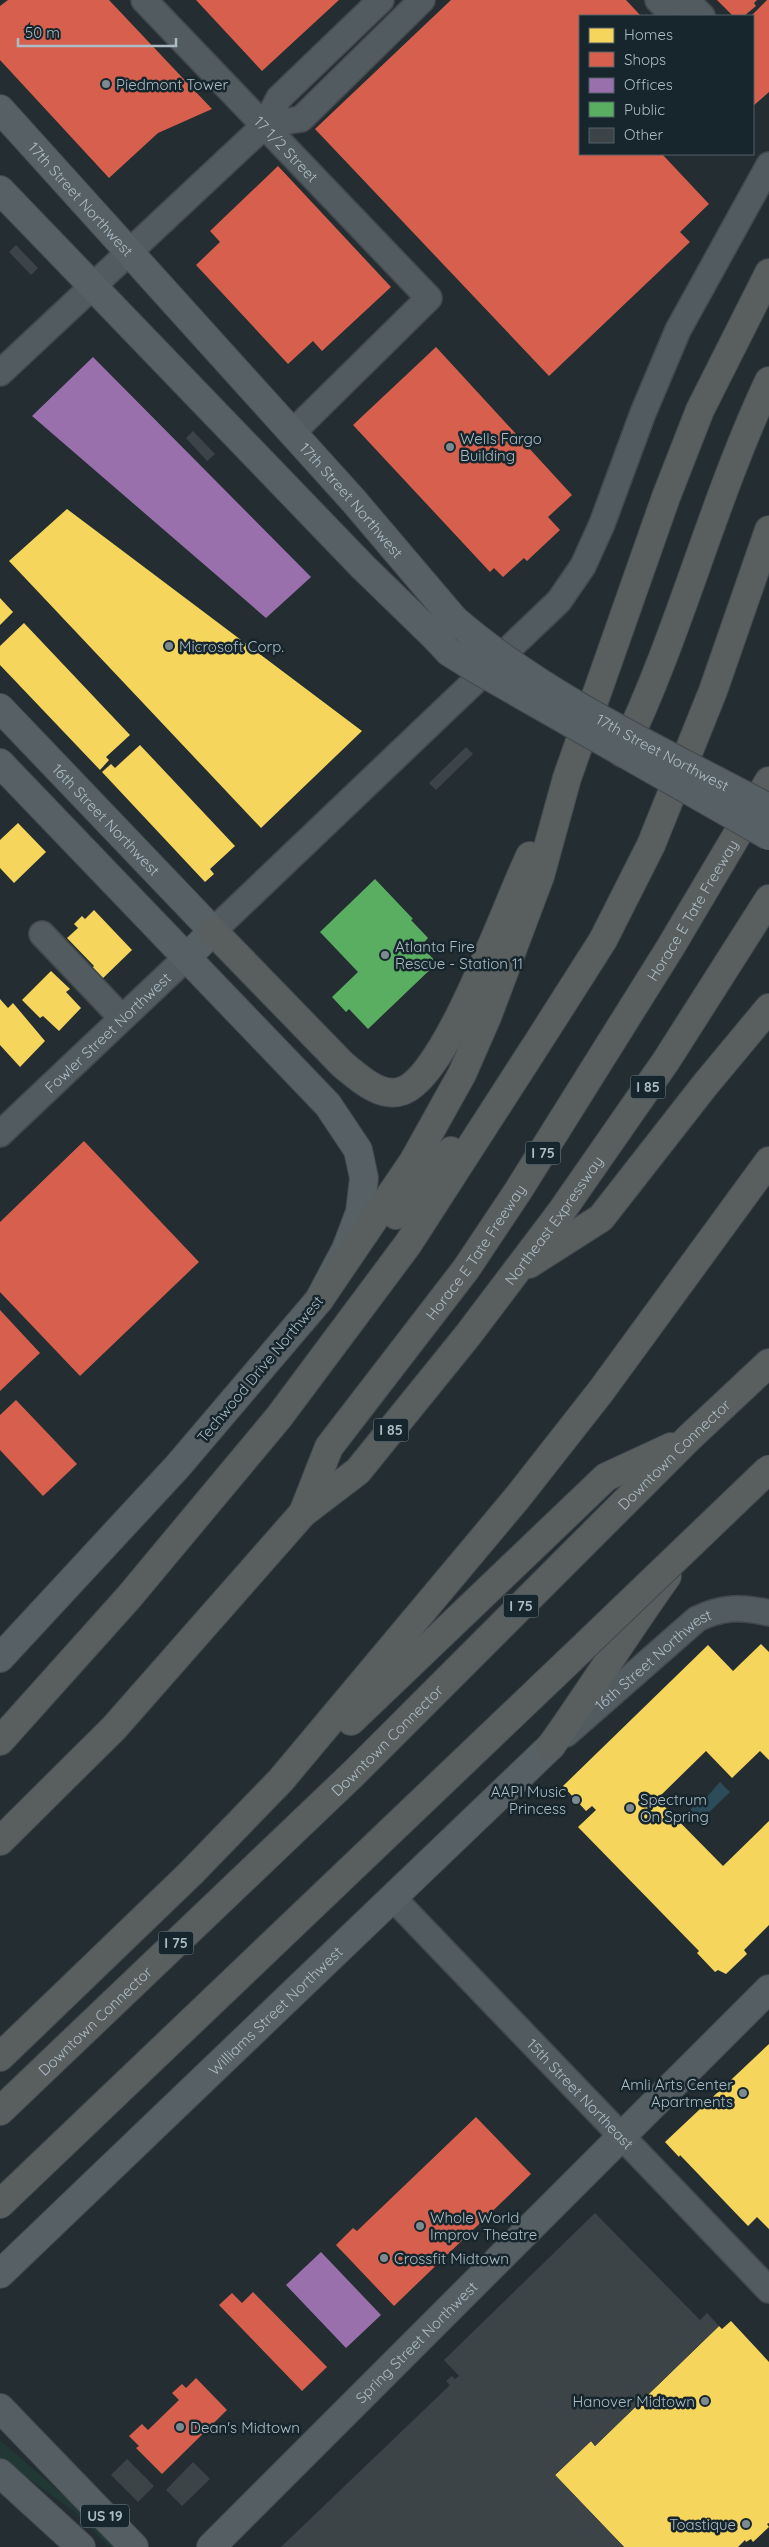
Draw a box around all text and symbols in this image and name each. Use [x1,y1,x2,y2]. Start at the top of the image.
scale bar [18,15,175,47]
legend [579,15,754,155]
text: 50 m [25,23,60,42]
text: Homes [624,25,673,44]
text: Shops [624,50,666,69]
place label: Piedmont Tower [116,75,228,94]
text: Offices [624,75,673,94]
marker: Piedmont Tower [100,78,112,90]
text: Public [624,100,665,119]
street label: 17 1/2 Street [250,112,322,186]
text: Other [624,125,664,144]
street label: 17th Street Northwest [25,138,138,260]
place label: Wells Fargo Building [460,429,542,465]
street label: 17th Street Northwest [296,438,407,562]
marker: Wells Fargo Building [444,441,456,453]
place label: Microsoft Corp. [179,637,284,656]
marker: Microsoft Corp. [163,640,175,652]
street label: 17th Street Northwest [593,709,732,795]
street label: 16th Street Northwest [48,759,164,879]
street label: Horace E Tate Freeway [642,836,742,984]
place label: Atlanta Fire Rescue - Station 11 [395,937,523,973]
marker: Atlanta Fire Rescue - Station 11 [379,949,391,961]
street label: Fowler Street Northwest [40,968,175,1096]
road number: I 85 [630,1076,666,1098]
road number: I 75 [526,1142,560,1164]
street label: Northeast Expressway [500,1152,607,1288]
street label: Horace E Tate Freeway [421,1180,530,1323]
street label: Techwood Drive Northwest [193,1292,327,1446]
street label: Downtown Connector [613,1395,734,1514]
road number: I 85 [374,1418,408,1442]
road number: I 75 [504,1594,538,1618]
street label: 16th Street Northwest [591,1604,714,1714]
street label: Downtown Connector [327,1680,447,1800]
place label: AAPI Music Princess [491,1782,566,1818]
place label: Spectrum On Spring [640,1790,709,1826]
marker: AAPI Music Princess [570,1794,582,1806]
marker: Spectrum On Spring [624,1802,636,1814]
road number: I 75 [158,1932,194,1955]
street label: Williams Street Northwest [204,1942,346,2079]
street label: Downtown Connector [34,1962,156,2079]
street label: 15th Street Northeast [523,2034,638,2153]
place label: Amli Arts Center Apartments [621,2075,733,2111]
marker: Amli Arts Center Apartments [737,2087,749,2099]
place label: Whole World Improv Theatre [430,2208,537,2244]
marker: Whole World Improv Theatre [414,2220,426,2232]
place label: Crossfit Midtown [394,2249,509,2268]
marker: Crossfit Midtown [378,2252,390,2264]
street label: Spring Street Northwest [351,2277,481,2407]
place label: Hanover Midtown [573,2392,695,2411]
marker: Hanover Midtown [699,2395,711,2407]
place label: Dean's Midtown [190,2418,300,2437]
marker: Dean's Midtown [174,2421,186,2433]
road number: US 19 [81,2504,129,2528]
place label: Toastique [669,2515,736,2534]
marker: Toastique [740,2518,752,2530]

